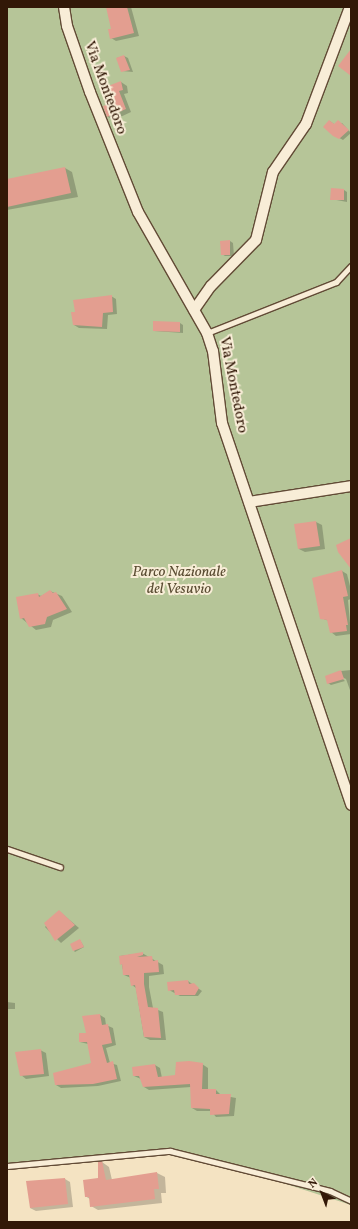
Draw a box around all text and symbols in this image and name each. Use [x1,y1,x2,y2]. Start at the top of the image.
street label: Via Montedoro [80,39,130,137]
street label: Via Montedoro [215,335,251,435]
park label: Parco Nazionale del Vesuvio [132,563,226,598]
north arrow [302,1173,342,1213]
text: N [306,1175,322,1192]

